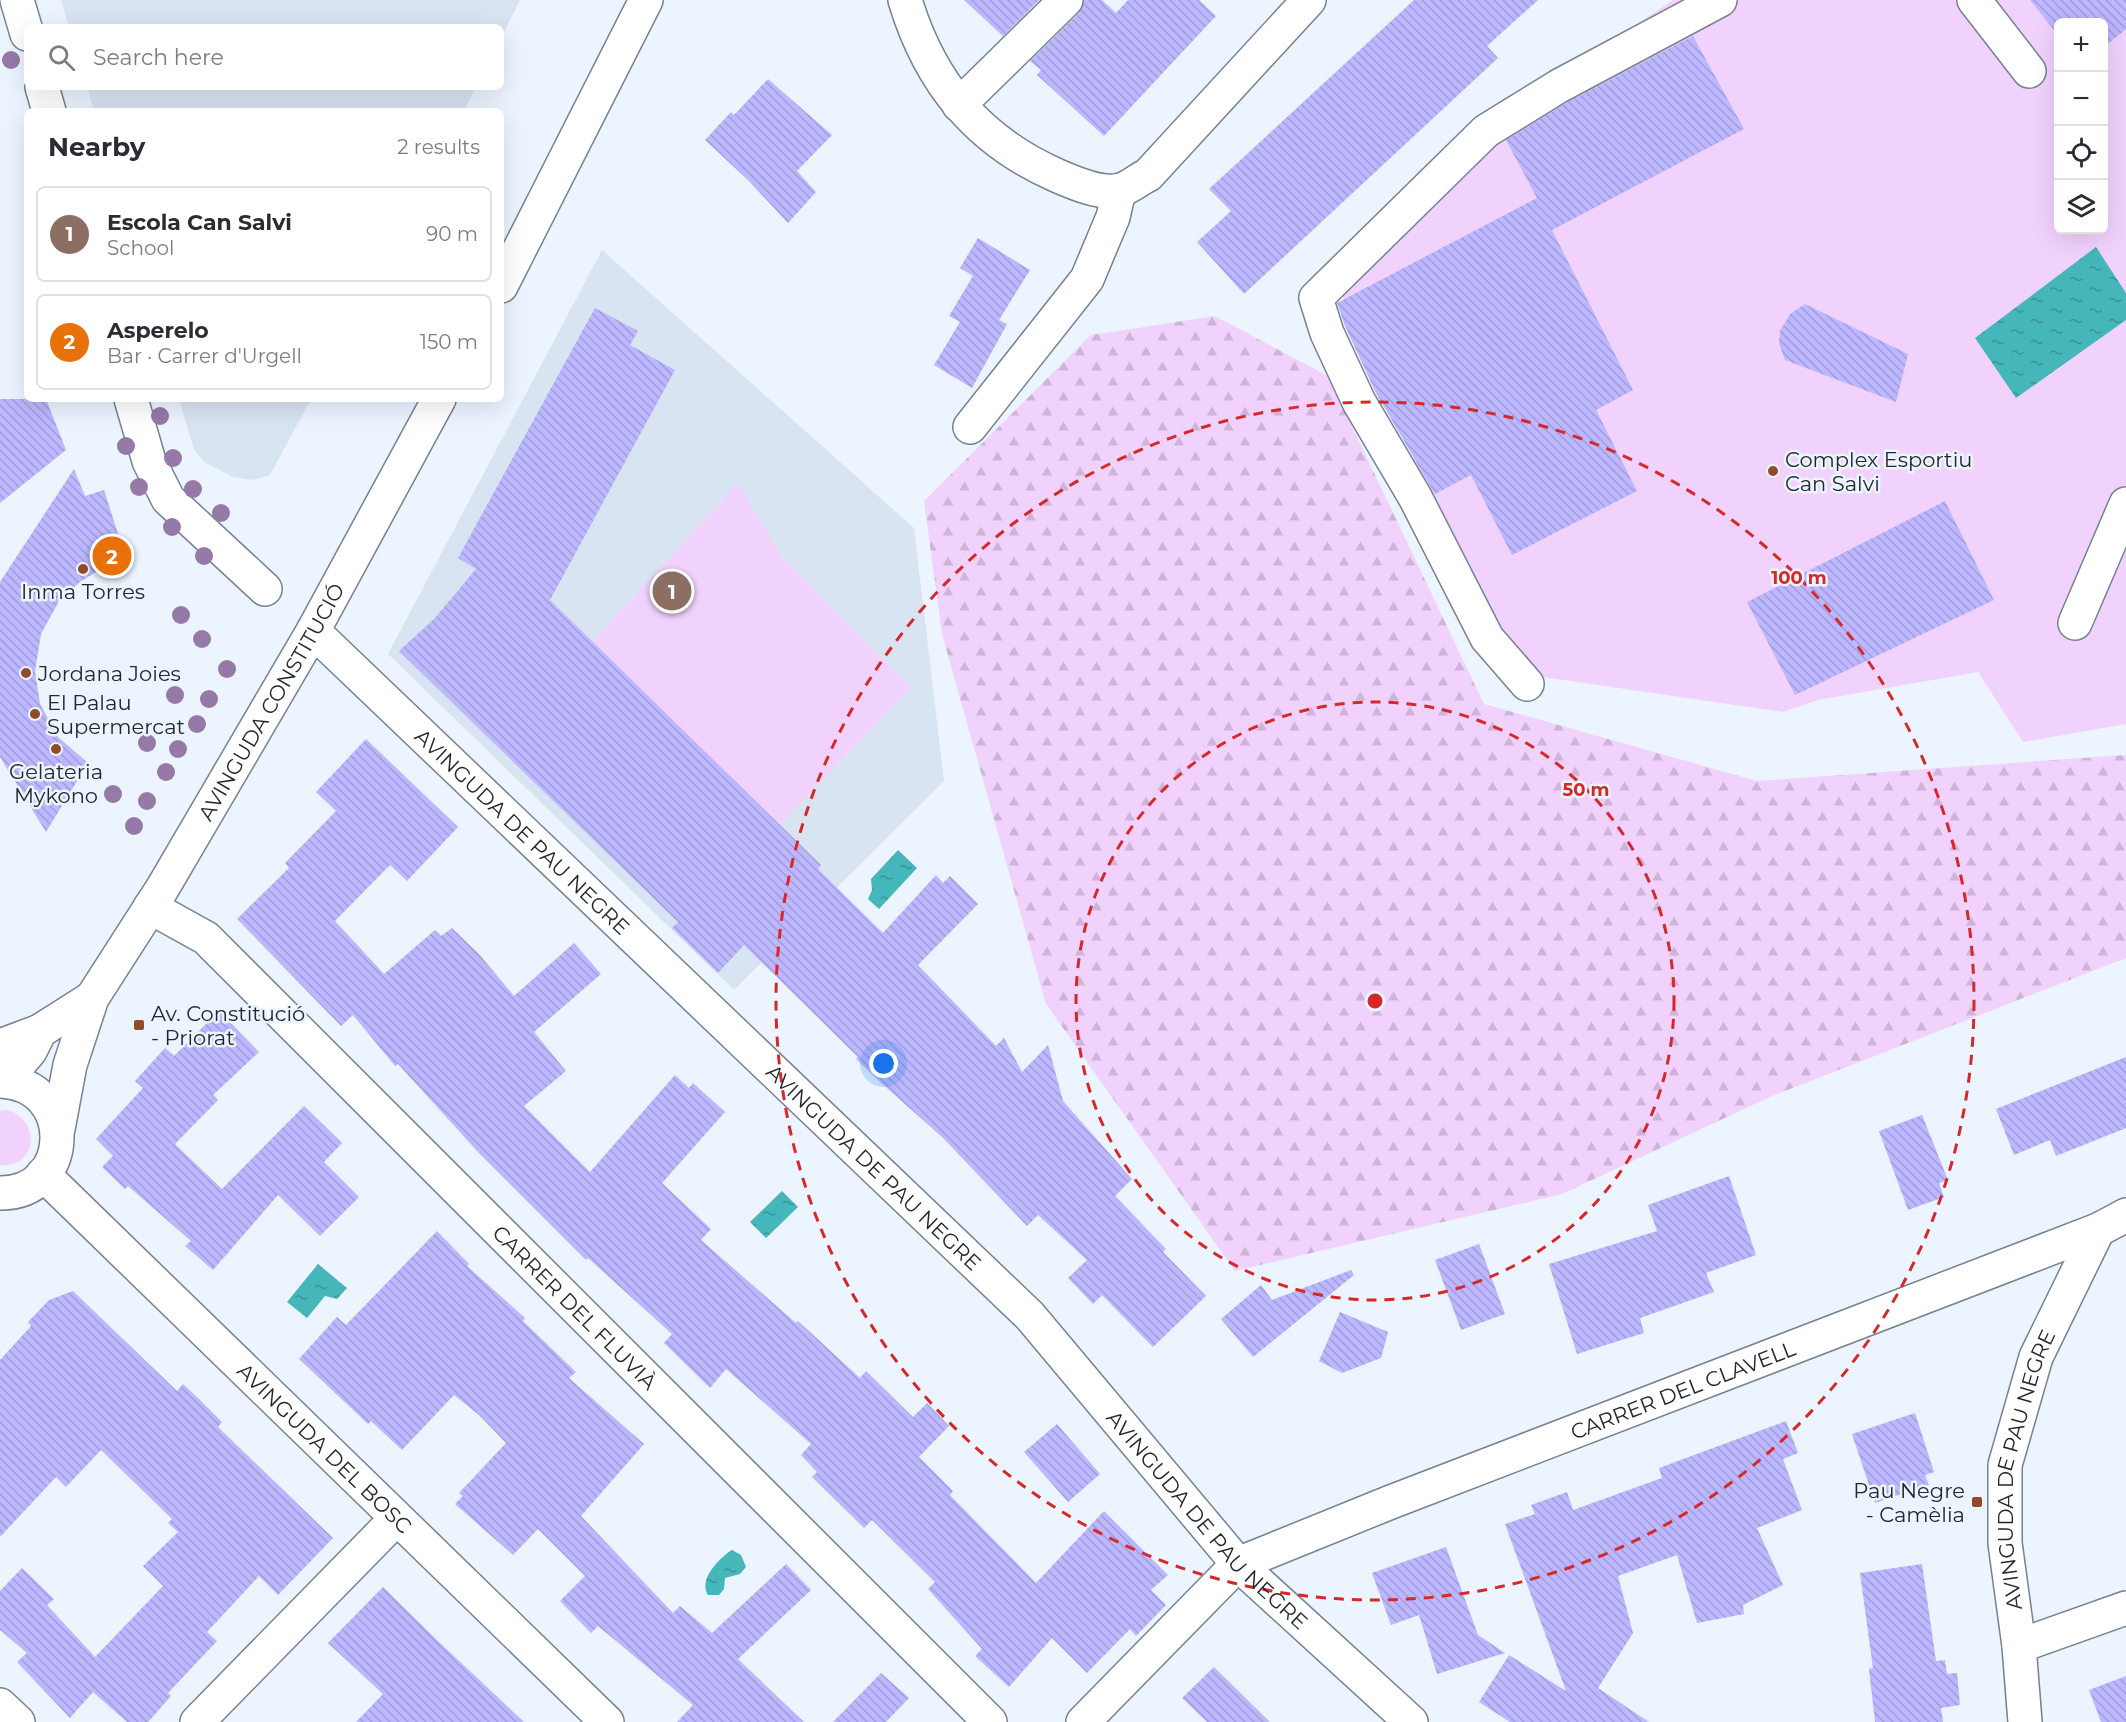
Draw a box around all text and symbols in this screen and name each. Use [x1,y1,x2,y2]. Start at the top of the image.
map controls [2054,18,2108,234]
button: + [2054,18,2108,72]
search box [24,24,504,90]
icon: search [45,41,78,74]
text: Search here [93,44,224,71]
button: − [2054,72,2108,126]
button: locate [2054,126,2108,180]
text: Nearby [48,131,145,163]
text: 2 results [397,135,480,159]
button: layers [2054,180,2108,234]
text: Escola Can Salvi [107,209,292,236]
text: 1 [66,222,73,246]
text: 90 m [426,222,478,246]
text: School [107,236,174,260]
text: Asperelo [107,317,209,344]
text: 2 [64,330,75,354]
text: 150 m [420,330,478,354]
text: Bar · Carrer d'Urgell [107,344,302,368]
place label: Complex Esportiu Can Salvi [1785,447,1972,496]
marker: Complex Esportiu Can Salvi [1766,464,1780,478]
pin: 2 [92,534,132,578]
marker: Inma Torres [76,562,90,576]
text: 100 m [1771,567,1827,589]
pin: 1 [652,568,692,614]
place label: Inma Torres [21,579,145,604]
street label: AVINGUDA CONSTITUCIÓ [193,579,349,825]
place label: Jordana Joies [37,661,181,686]
marker: Jordana Joies [19,666,33,680]
place label: El Palau Supermercat [47,690,185,739]
marker: El Palau Supermercat [28,707,42,721]
street label: AVINGUDA DE PAU NEGRE [410,723,635,940]
marker: Gelateria Mykono [49,742,63,756]
place label: Gelateria Mykono [9,759,103,808]
text: 50 m [1563,779,1609,801]
centre of rings [1365,991,1385,1011]
place label: Av. Constitució - Priorat [151,1001,305,1050]
marker: Av. Constitució - Priorat [132,1018,146,1032]
your location [869,1049,898,1078]
street label: AVINGUDA DE PAU NEGRE [762,1059,987,1275]
street label: CARRER DEL FLUVIÀ [488,1220,663,1395]
street label: AVINGUDA DE PAU NEGRE [1991,1325,2060,1612]
street label: CARRER DEL CLAVELL [1567,1335,1799,1444]
street label: AVINGUDA DEL BOSC [233,1358,417,1538]
street label: AVINGUDA DE PAU NEGRE [1102,1405,1313,1634]
place label: Pau Negre - Camèlia [1853,1478,1965,1527]
marker: Pau Negre - Camèlia [1970,1495,1984,1509]

